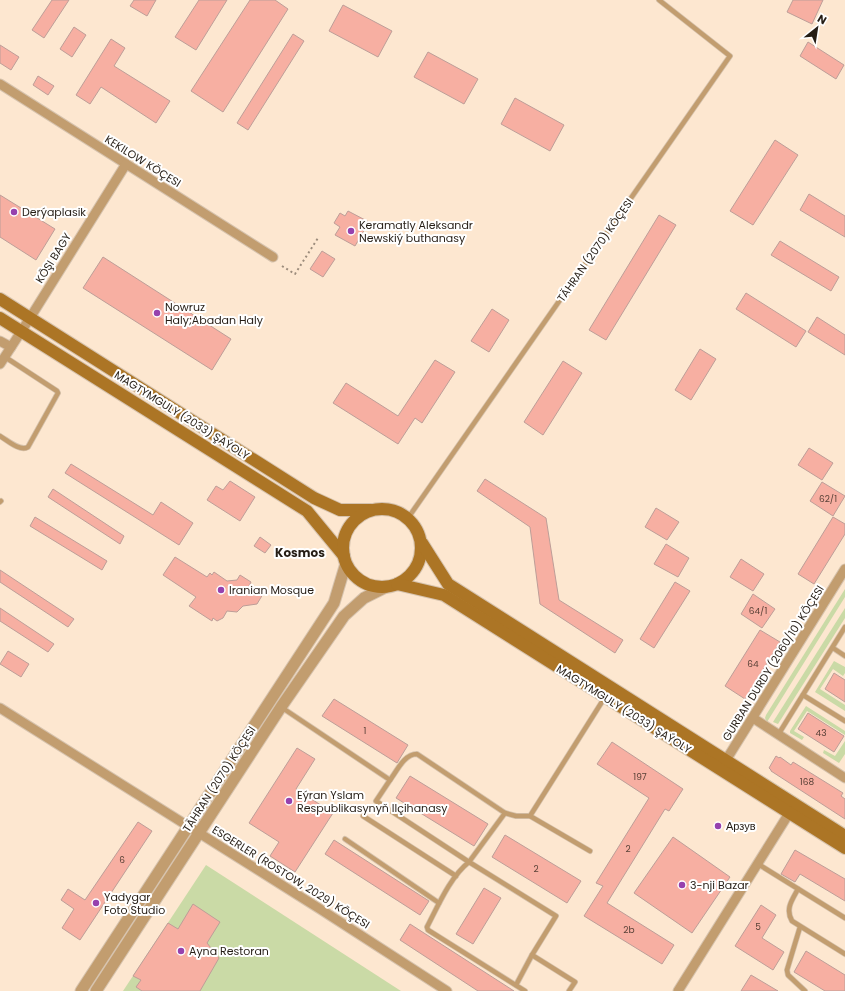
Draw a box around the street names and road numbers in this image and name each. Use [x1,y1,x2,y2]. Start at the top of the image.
street label: KEKILOW KÖÇESI [102,131,184,191]
street label: TÄHRAN (2070) KÖÇESI [553,195,637,305]
street label: KÖŞI BAGY [31,229,75,286]
street label: MAGTYMGULY (2033) ŞAÝOLY [111,367,253,464]
street label: GURBAN DURDY (2060/10) KÖÇESI [718,582,828,744]
street label: MAGTYMGULY (2033) ŞAÝOLY [553,661,695,758]
street label: TÄHRAN (2070) KÖÇESI [179,723,259,835]
street label: ESGERLER (ROSTOW, 2029) KÖÇESI [209,822,373,932]

